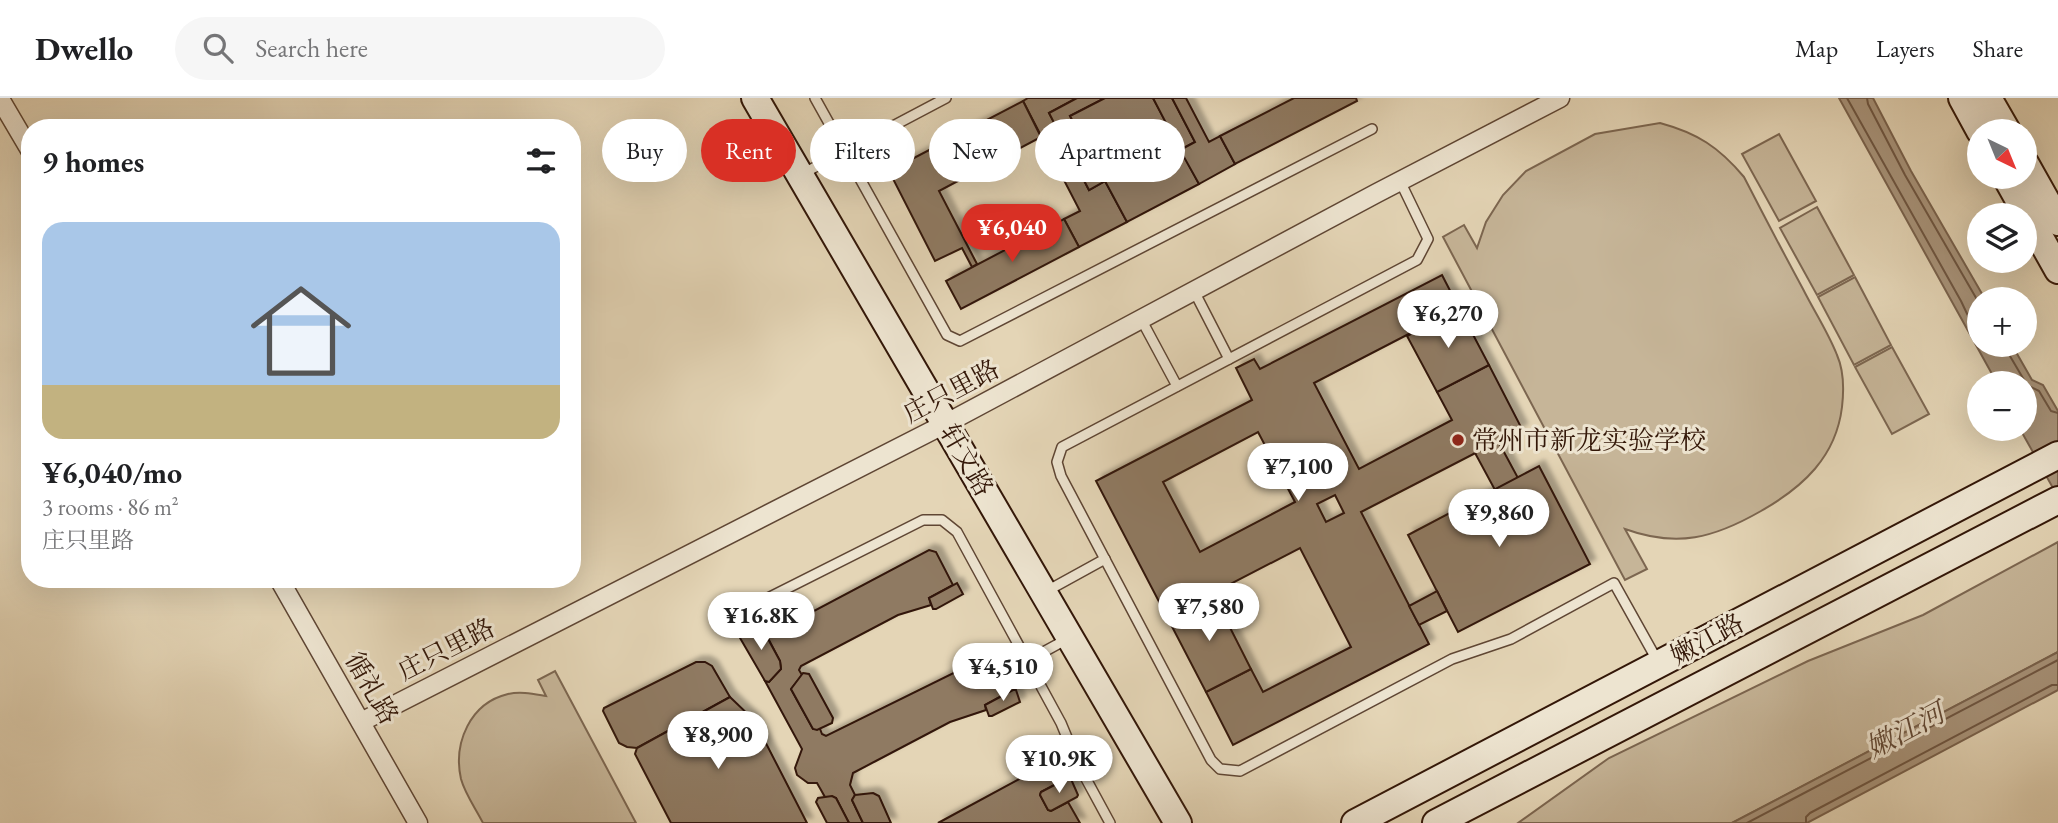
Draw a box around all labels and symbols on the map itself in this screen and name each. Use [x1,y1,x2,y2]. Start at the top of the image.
north arrow [1967,119,2037,189]
pin: ¥6,040 [955,204,1069,264]
pin: ¥6,270 [1391,290,1505,350]
street label: 庄只里路 [897,352,1005,430]
street label: 轩文路 [933,418,1001,502]
place label: 常州市新龙实验学校 [1472,423,1706,457]
marker: 常州市新龙实验学校 [1450,432,1466,448]
pin: ¥7,100 [1241,444,1355,503]
pin: ¥9,860 [1442,490,1556,549]
pin: ¥7,580 [1152,584,1266,643]
pin: ¥16.8K [704,592,818,652]
street label: 嫩江路 [1665,606,1749,672]
street label: 庄只里路 [392,610,500,688]
pin: ¥4,510 [946,644,1060,703]
street label: 循礼路 [338,646,406,730]
water label: 嫩江河 [1859,692,1955,766]
pin: ¥8,900 [661,712,775,771]
pin: ¥10.9K [1002,736,1116,795]

